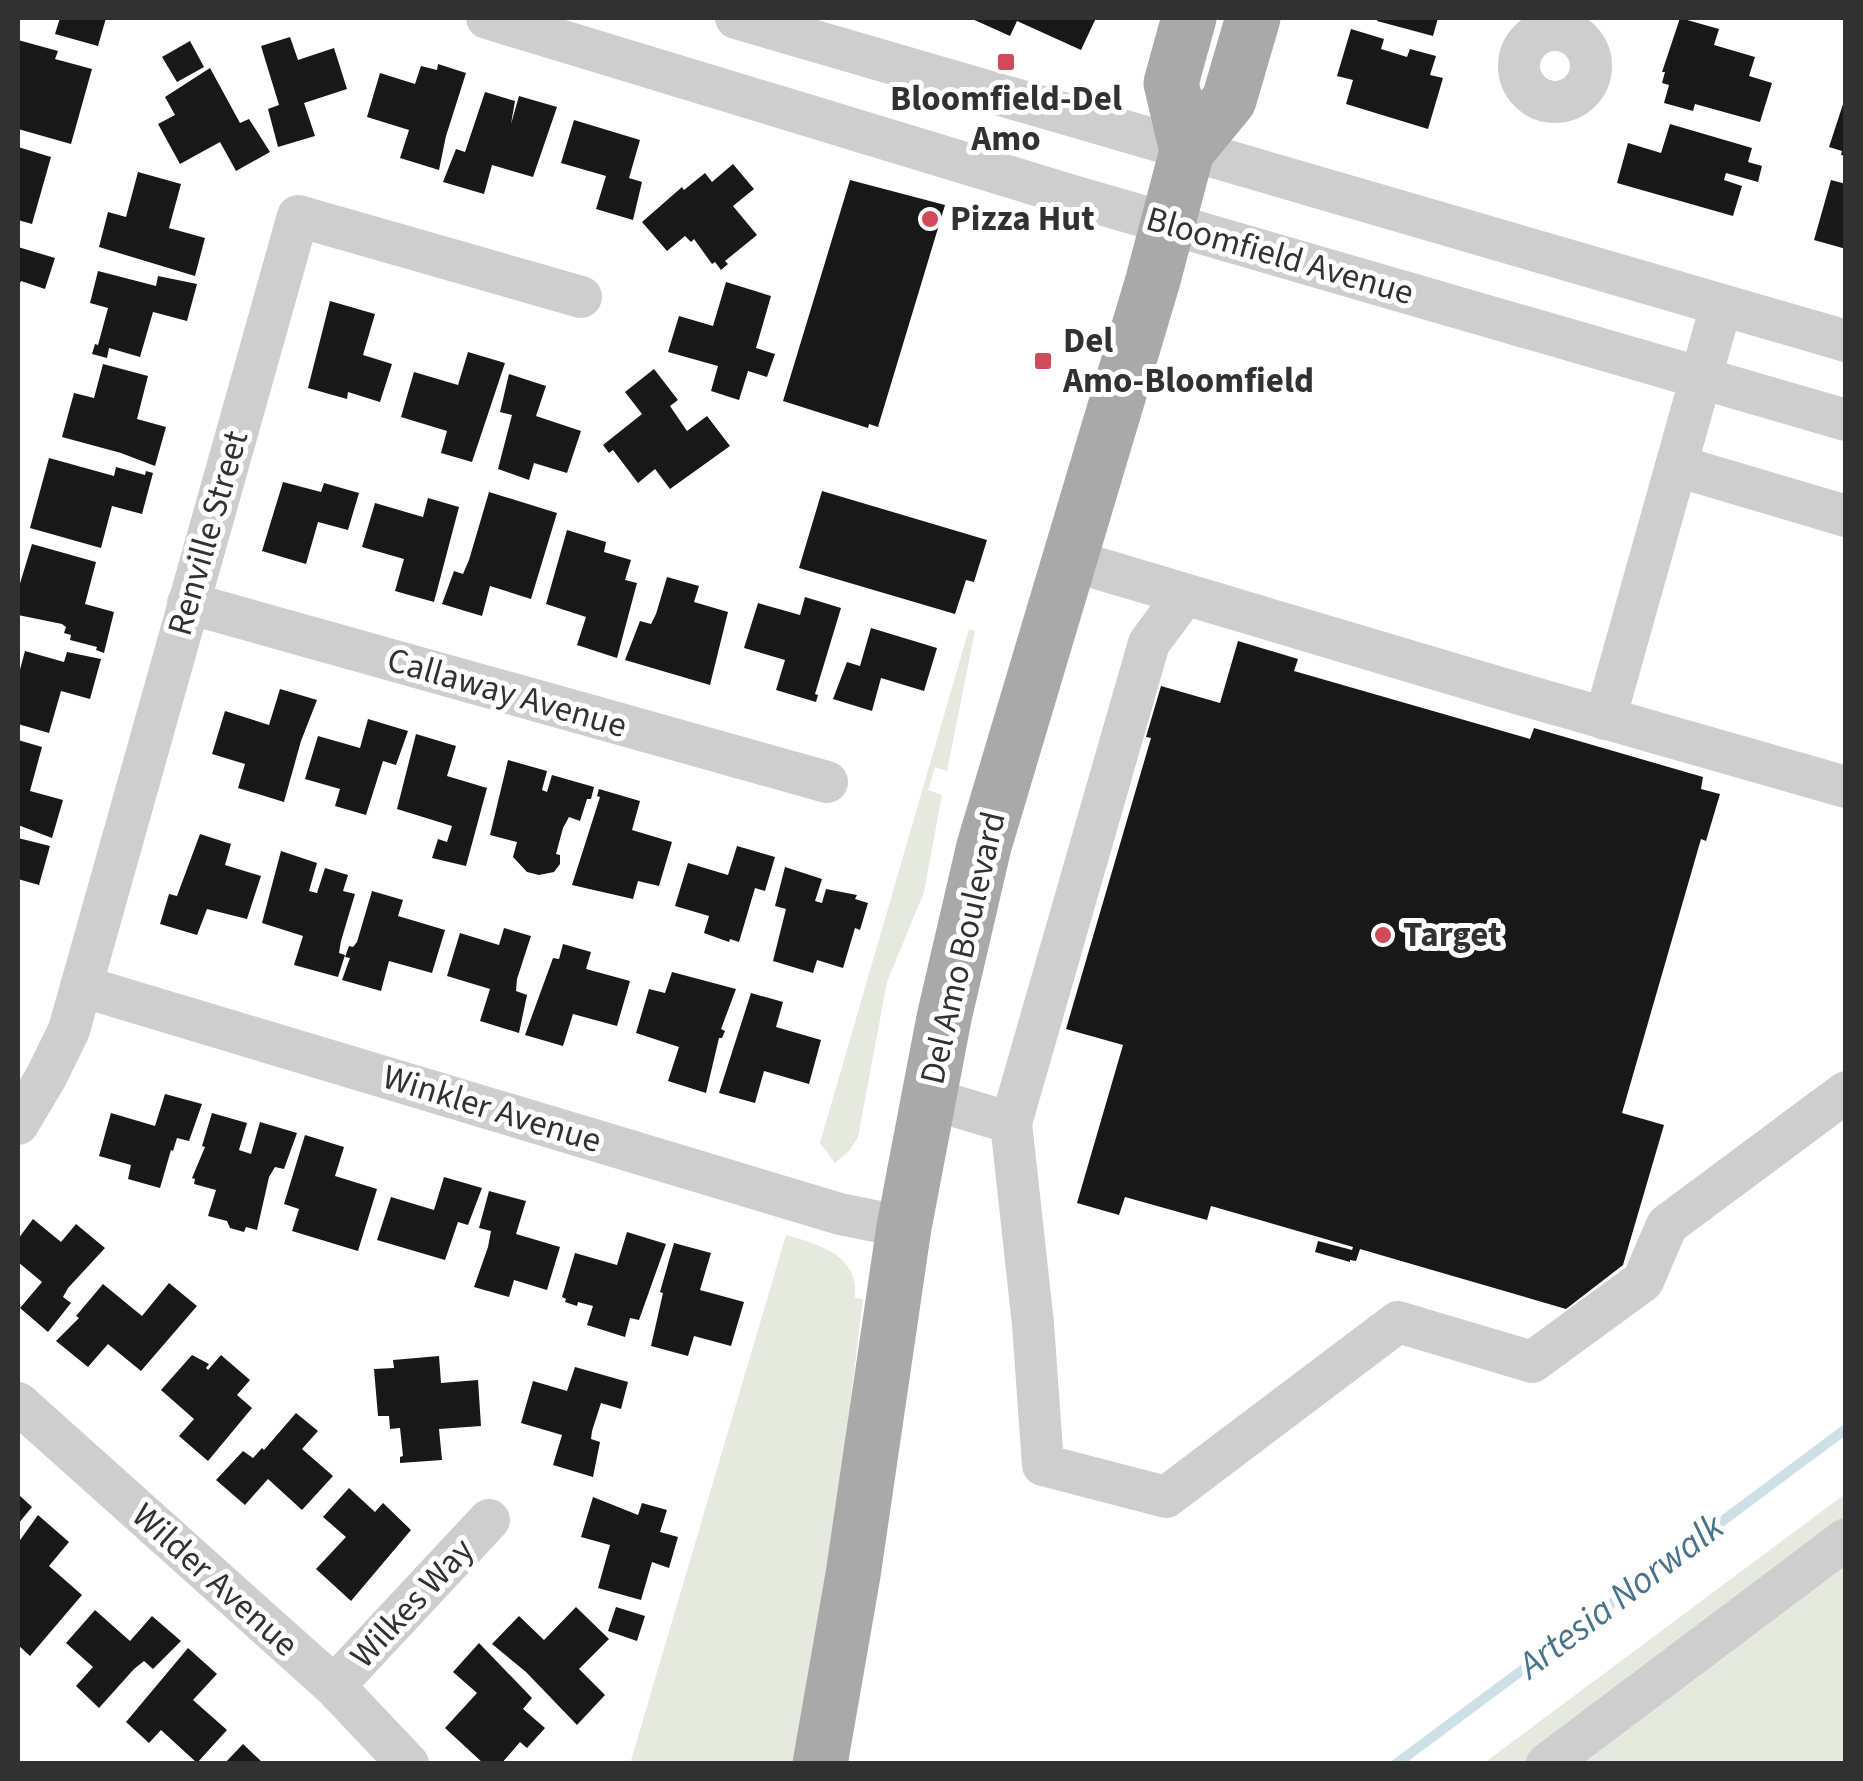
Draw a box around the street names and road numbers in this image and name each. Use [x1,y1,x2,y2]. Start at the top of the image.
street label: Bloomfield Avenue [1141,194,1419,318]
street label: Renville Street [155,425,261,641]
street label: Callaway Avenue [381,635,633,751]
street label: Del Amo Boulevard [907,807,1019,1089]
street label: Winkler Avenue [377,1052,607,1166]
street label: Wilder Avenue [121,1492,309,1668]
street label: Wilkes Way [339,1527,485,1679]

